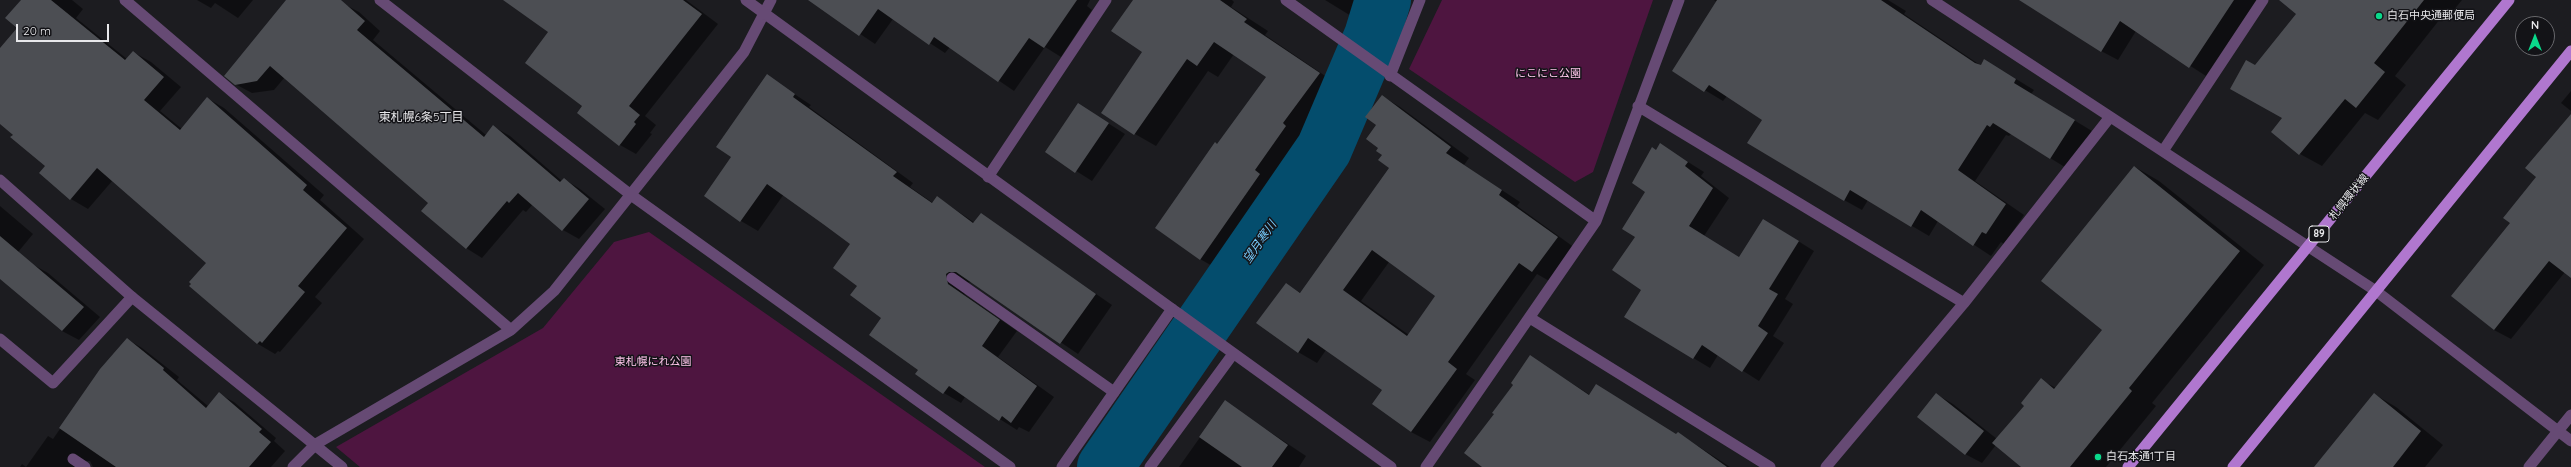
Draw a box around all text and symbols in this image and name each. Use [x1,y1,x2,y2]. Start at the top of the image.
place label: 白石中央通郵便局 [2387,9,2475,23]
marker: 白石中央通郵便局 [2374,11,2384,21]
scale bar [18,16,111,42]
north arrow [2515,16,2555,56]
text: N [2531,18,2539,32]
text: 20 m [23,23,51,38]
park label: にこにこ公園 [1515,67,1581,81]
district label: 東札幌6条5丁目 [379,110,463,124]
street label: 札幌環状線 [2327,171,2371,223]
water label: 望月寒川 [1240,218,1280,266]
road number: 89 [2309,226,2329,242]
park label: 東札幌にれ公園 [615,355,691,369]
place label: 白石本通1丁目 [2106,450,2176,464]
marker: 白石本通1丁目 [2093,452,2103,462]

